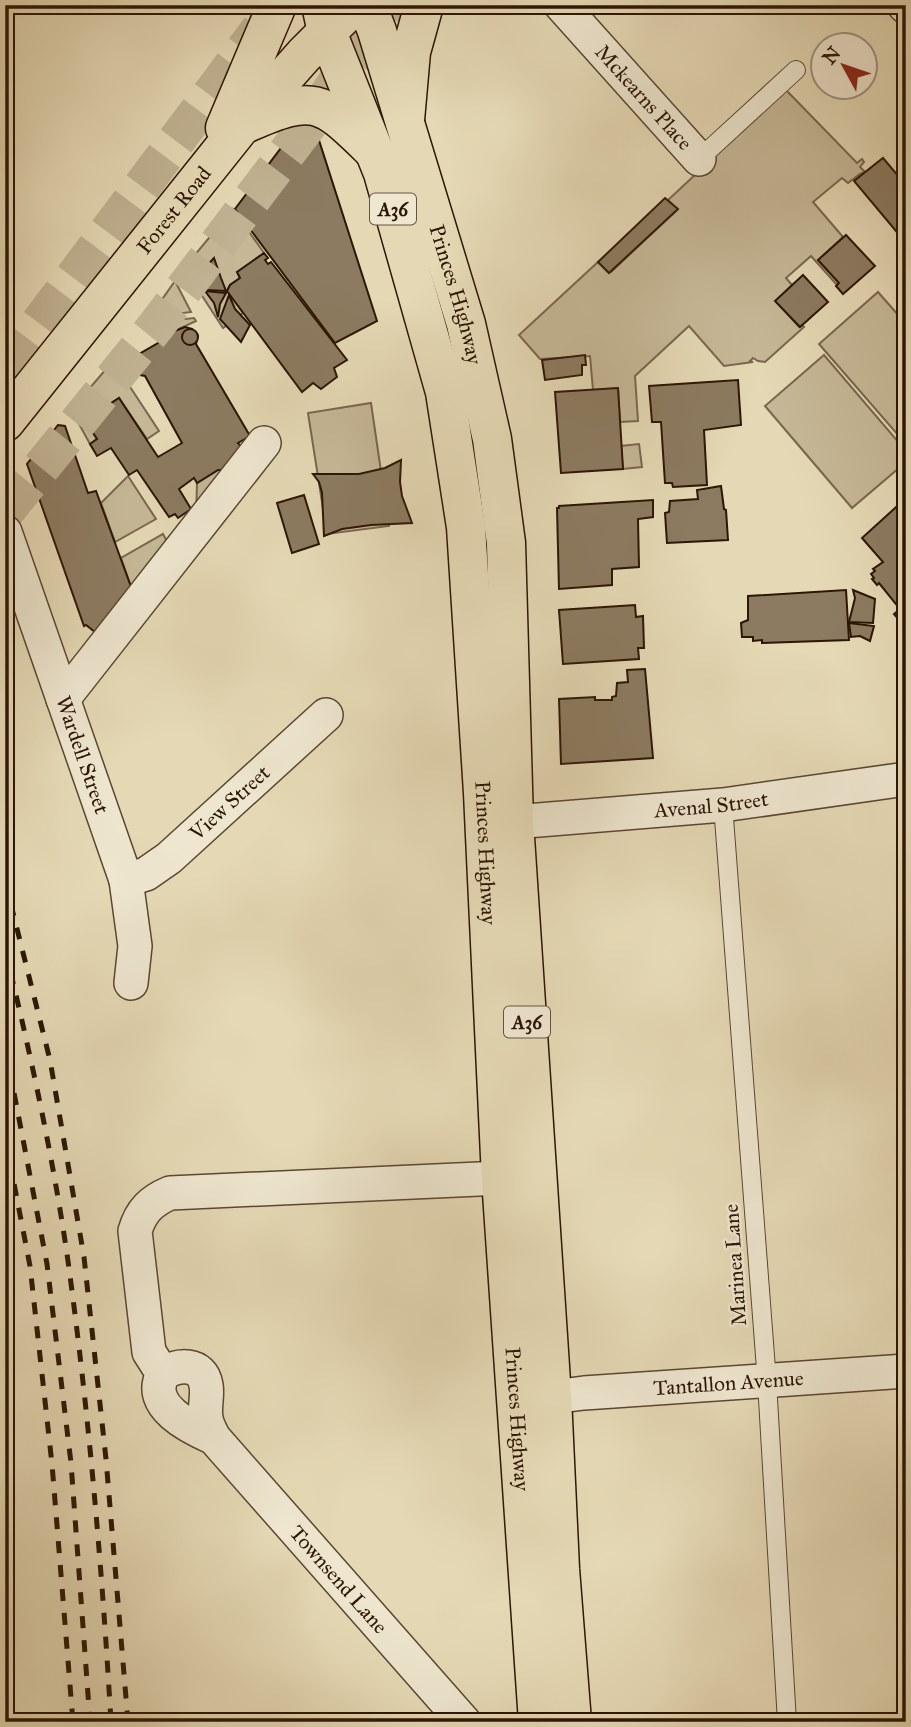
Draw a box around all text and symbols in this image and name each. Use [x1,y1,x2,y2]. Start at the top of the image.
north arrow [810,32,880,102]
street label: Mckearns Place [590,39,698,156]
text: N [817,42,845,69]
street label: Forest Road [131,161,217,259]
road number: A36 [370,194,416,224]
street label: Princes Highway [424,222,488,368]
street label: Wardell Street [50,693,115,818]
street label: View Street [183,759,276,847]
street label: Princes Highway [469,780,502,927]
street label: Avenal Street [652,786,771,824]
road number: A36 [504,1006,550,1038]
street label: Marinea Lane [718,1203,752,1327]
street label: Princes Highway [500,1346,535,1493]
street label: Tantallon Avenue [652,1365,805,1401]
street label: Townsend Lane [284,1520,393,1639]

